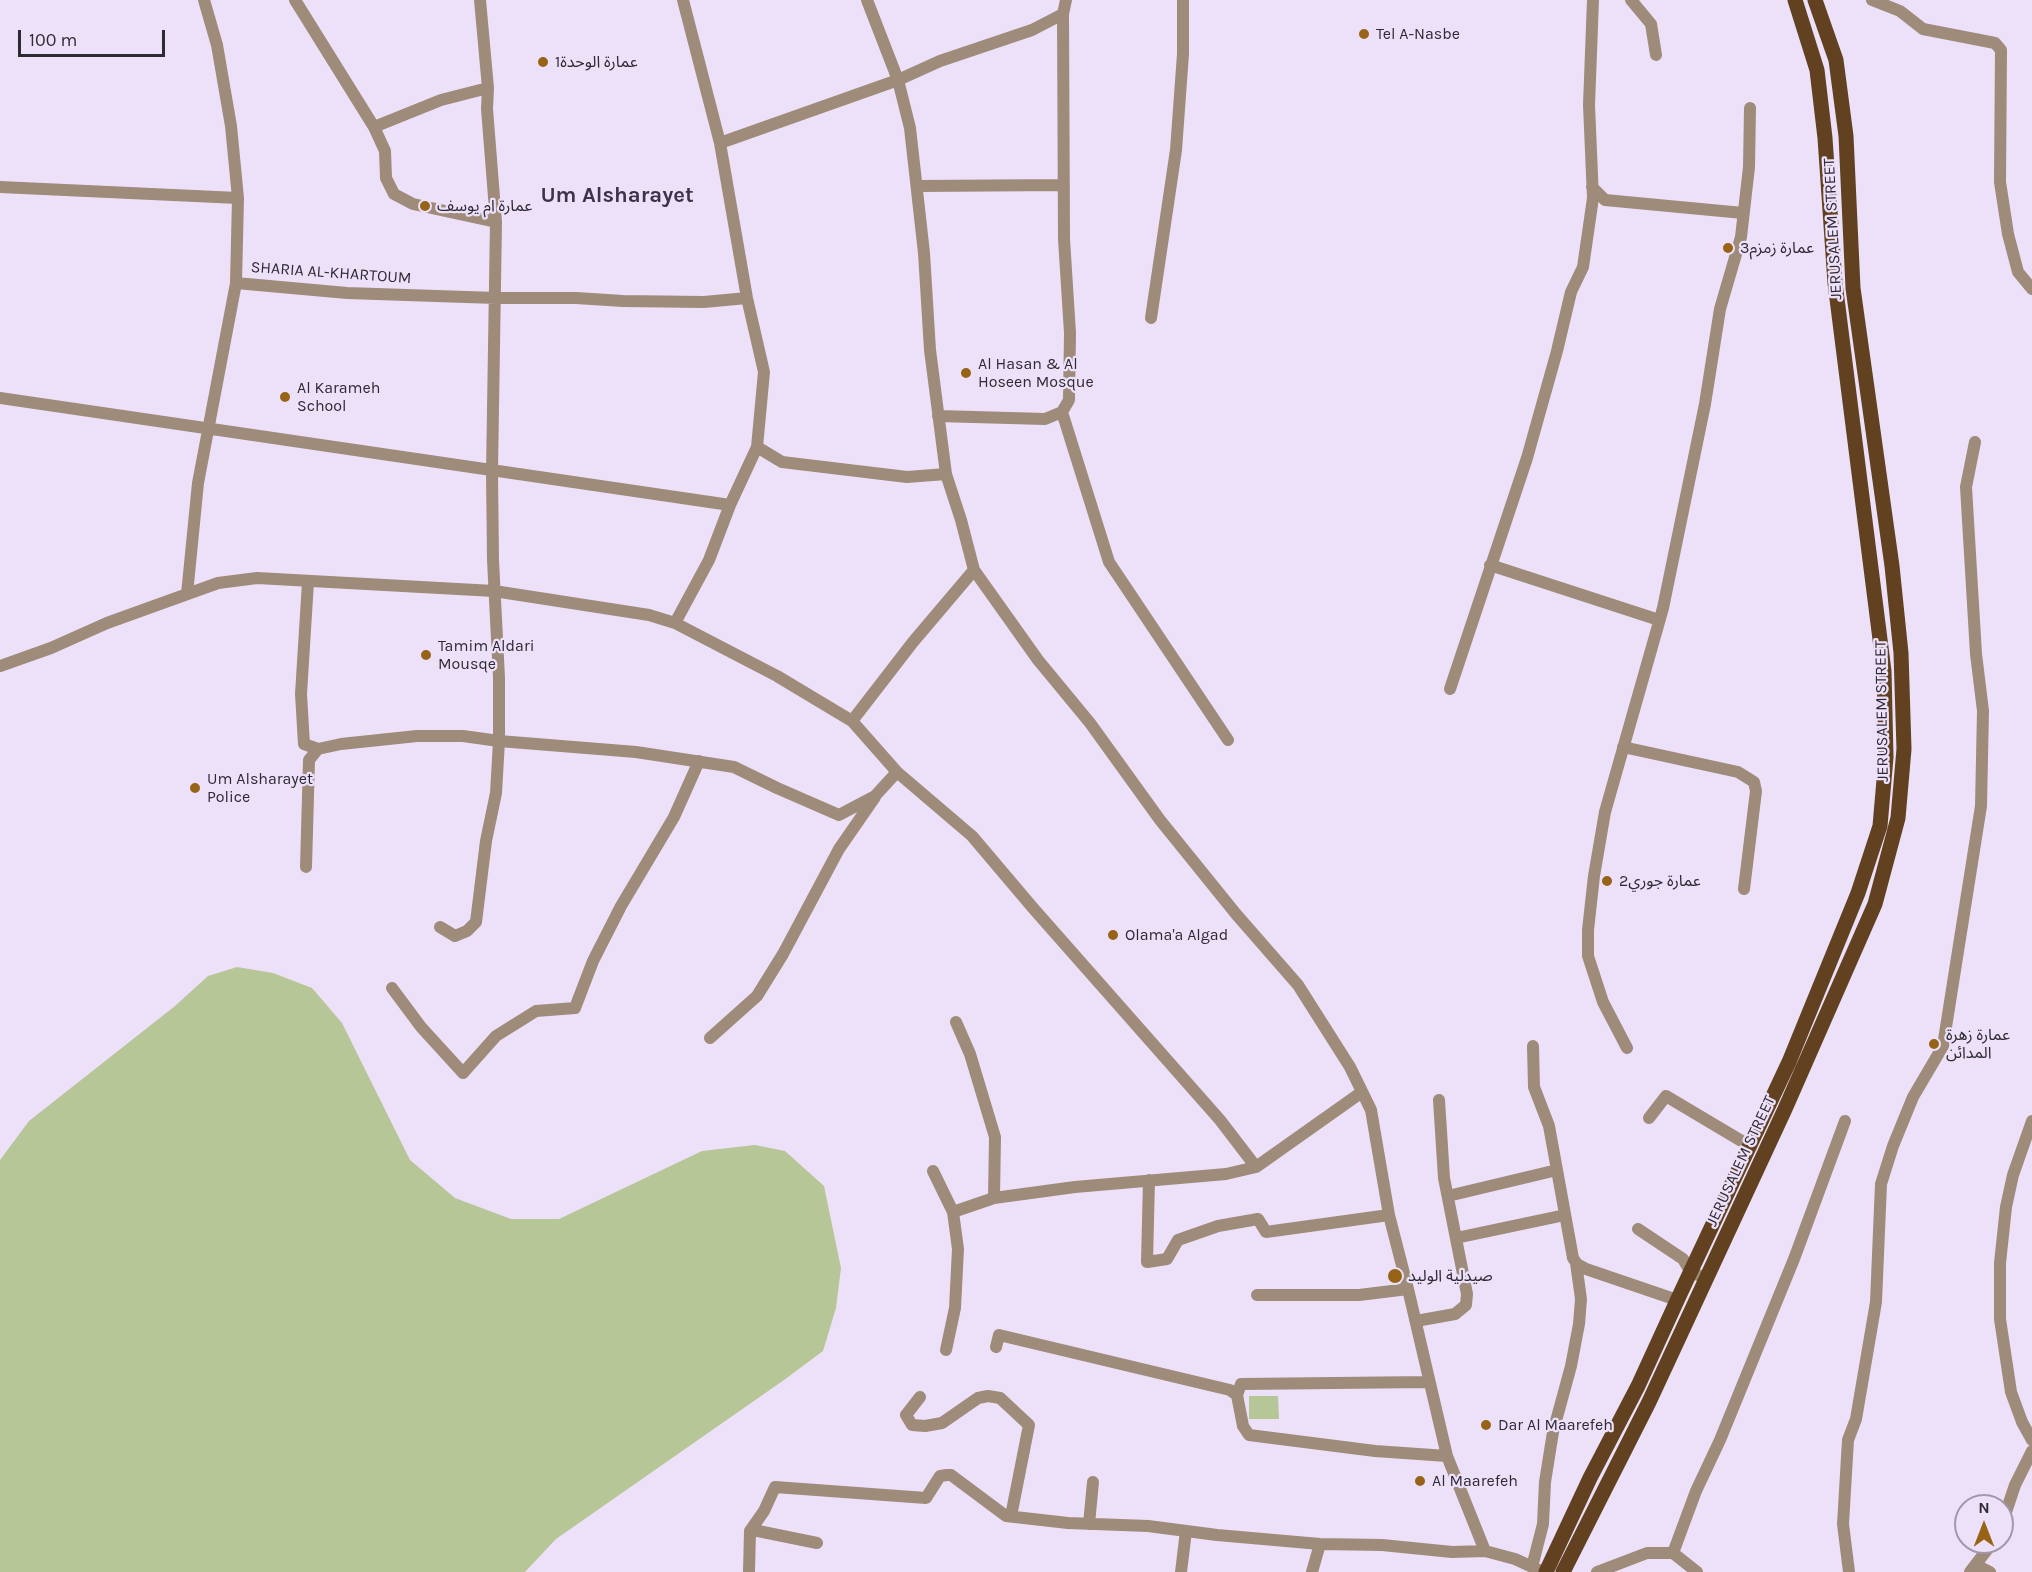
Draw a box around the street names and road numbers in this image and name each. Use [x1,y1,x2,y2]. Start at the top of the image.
street label: JERUSALEM STREET [1820,158,1846,300]
street label: SHARIA AL-KHARTOUM [250,258,412,288]
street label: JERUSALEM STREET [1871,640,1893,782]
street label: JERUSALEM STREET [1702,1093,1780,1229]

